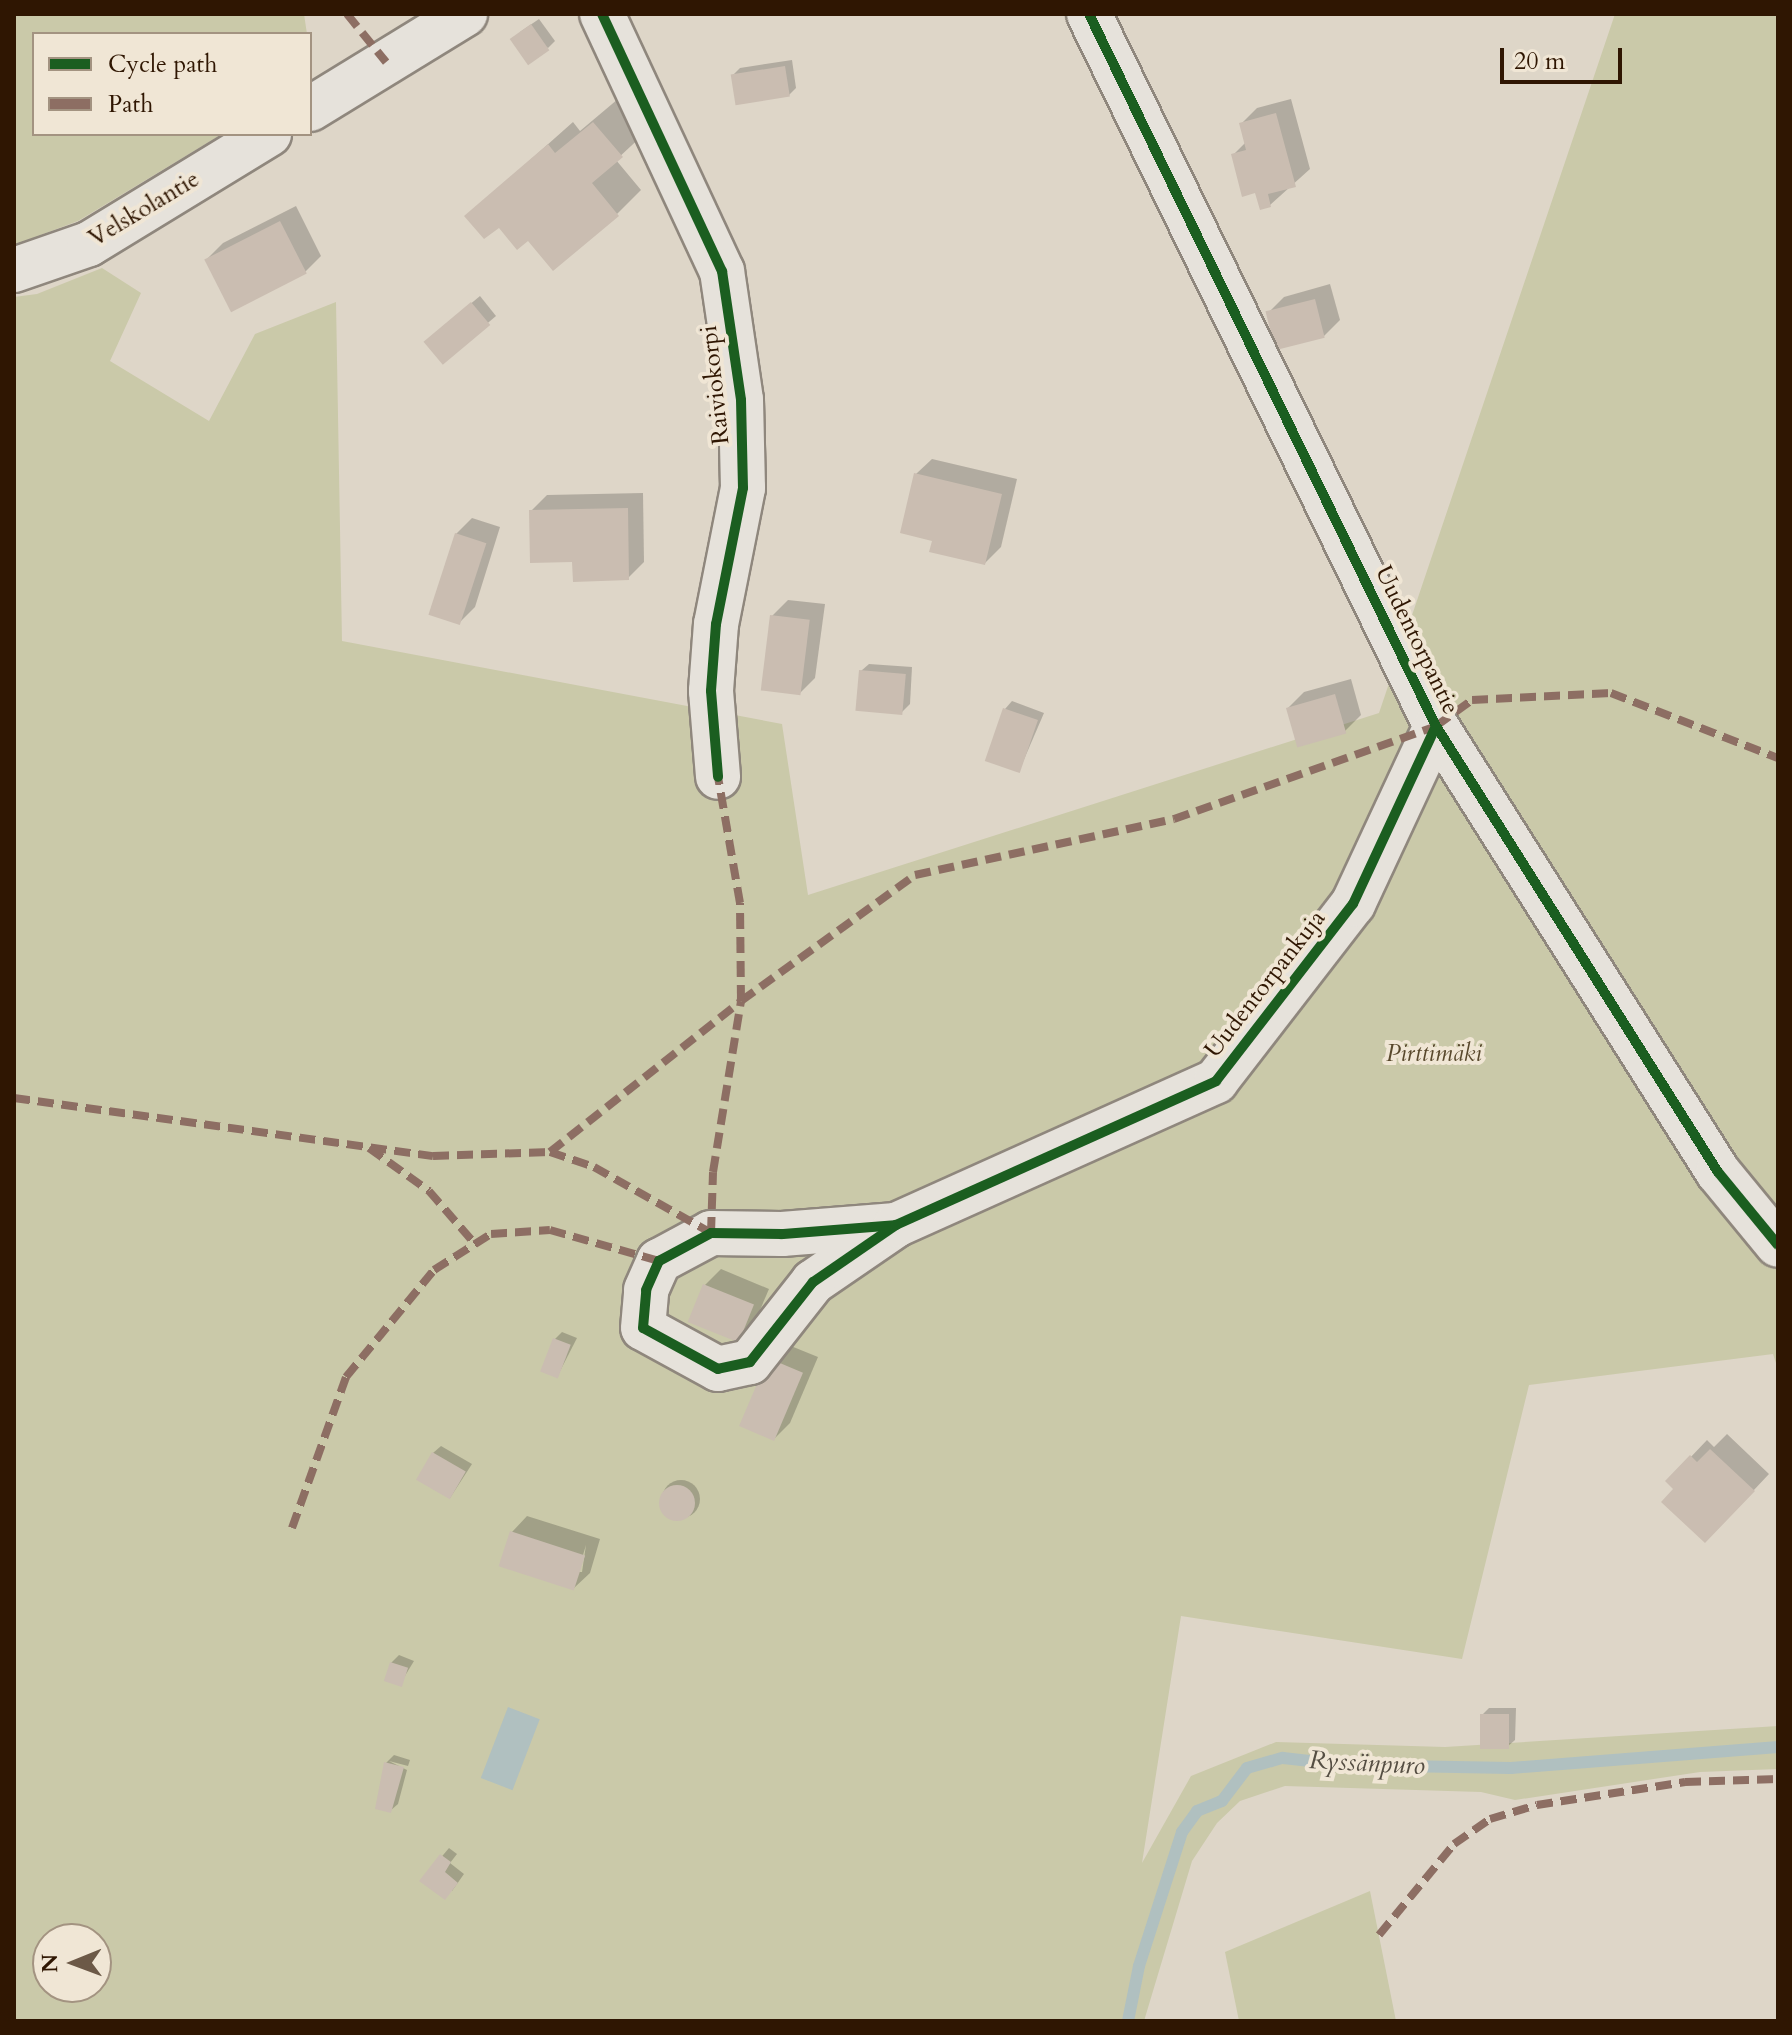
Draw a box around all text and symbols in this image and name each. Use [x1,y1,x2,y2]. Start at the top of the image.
legend [32,32,312,136]
scale bar [1504,32,1626,82]
text: 20 m [1514,45,1565,78]
text: Cycle path [108,48,217,81]
text: Path [108,88,153,121]
street label: Velskolantie [84,165,204,253]
street label: Raiviokorpi [694,324,736,446]
street label: Uudentorpantie [1369,561,1465,719]
street label: Uudentorpankuja [1198,904,1332,1064]
park label: Pirttimäki [1386,1040,1482,1068]
water label: Ryssänpuro [1308,1744,1426,1782]
north arrow [32,1923,112,2003]
text: N [35,1954,65,1973]

